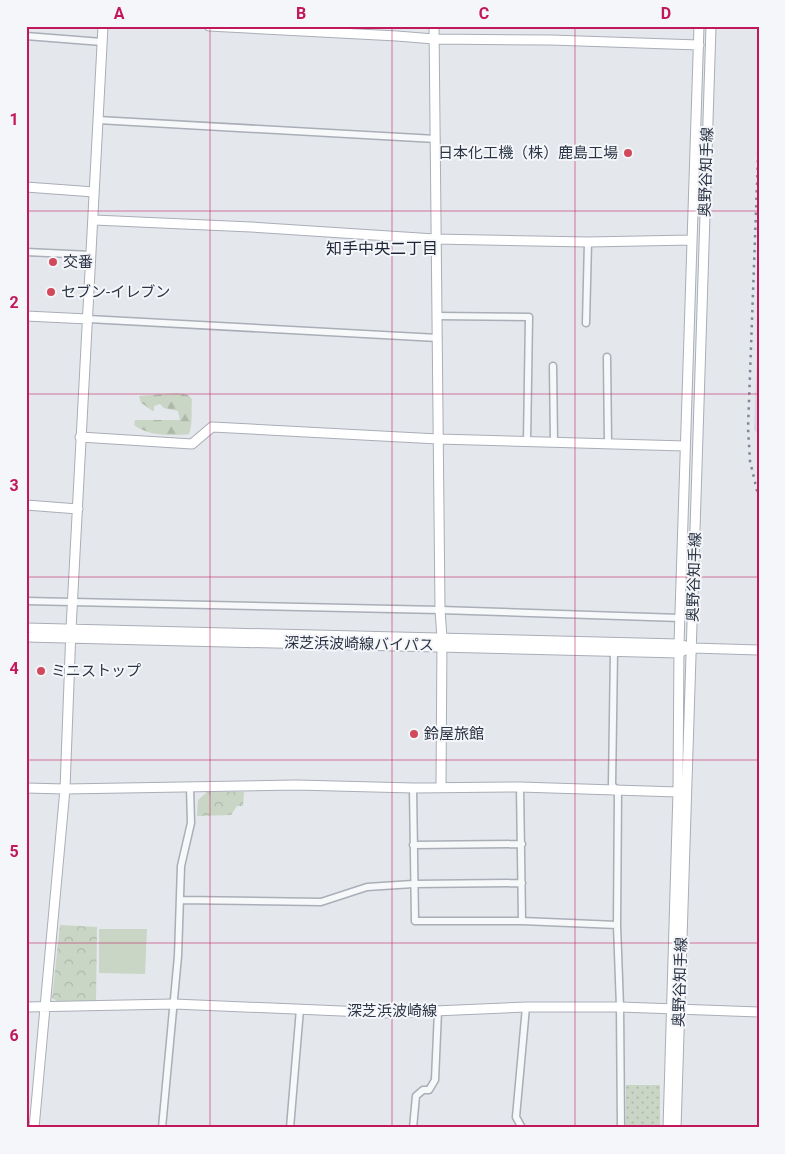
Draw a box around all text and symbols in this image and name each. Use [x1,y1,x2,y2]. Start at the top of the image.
text: A [114,4,125,23]
text: B [296,4,306,23]
text: C [479,4,489,23]
text: D [661,4,671,23]
text: 1 [9,110,19,129]
street label: 奥野谷知手線 [695,127,717,217]
place label: 日本化工機（株）鹿島工場 [438,144,618,162]
marker: 日本化工機（株）鹿島工場 [622,147,634,159]
district label: 知手中央二丁目 [326,239,438,258]
place label: 交番 [63,253,93,271]
marker: 交番 [47,256,59,268]
place label: セブン-イレブン [61,283,170,301]
marker: セブン-イレブン [45,286,57,298]
text: 2 [9,293,19,312]
text: 3 [9,476,19,495]
street label: 奥野谷知手線 [683,532,705,622]
street label: 深芝浜波崎線バイパス [284,634,434,654]
text: 4 [9,659,19,678]
place label: ミニストップ [51,662,141,680]
marker: ミニストップ [35,665,47,677]
place label: 鈴屋旅館 [424,725,484,743]
marker: 鈴屋旅館 [408,728,420,740]
text: 5 [9,842,19,861]
street label: 奥野谷知手線 [669,937,691,1027]
street label: 深芝浜波崎線 [347,1002,437,1020]
text: 6 [9,1026,19,1045]

